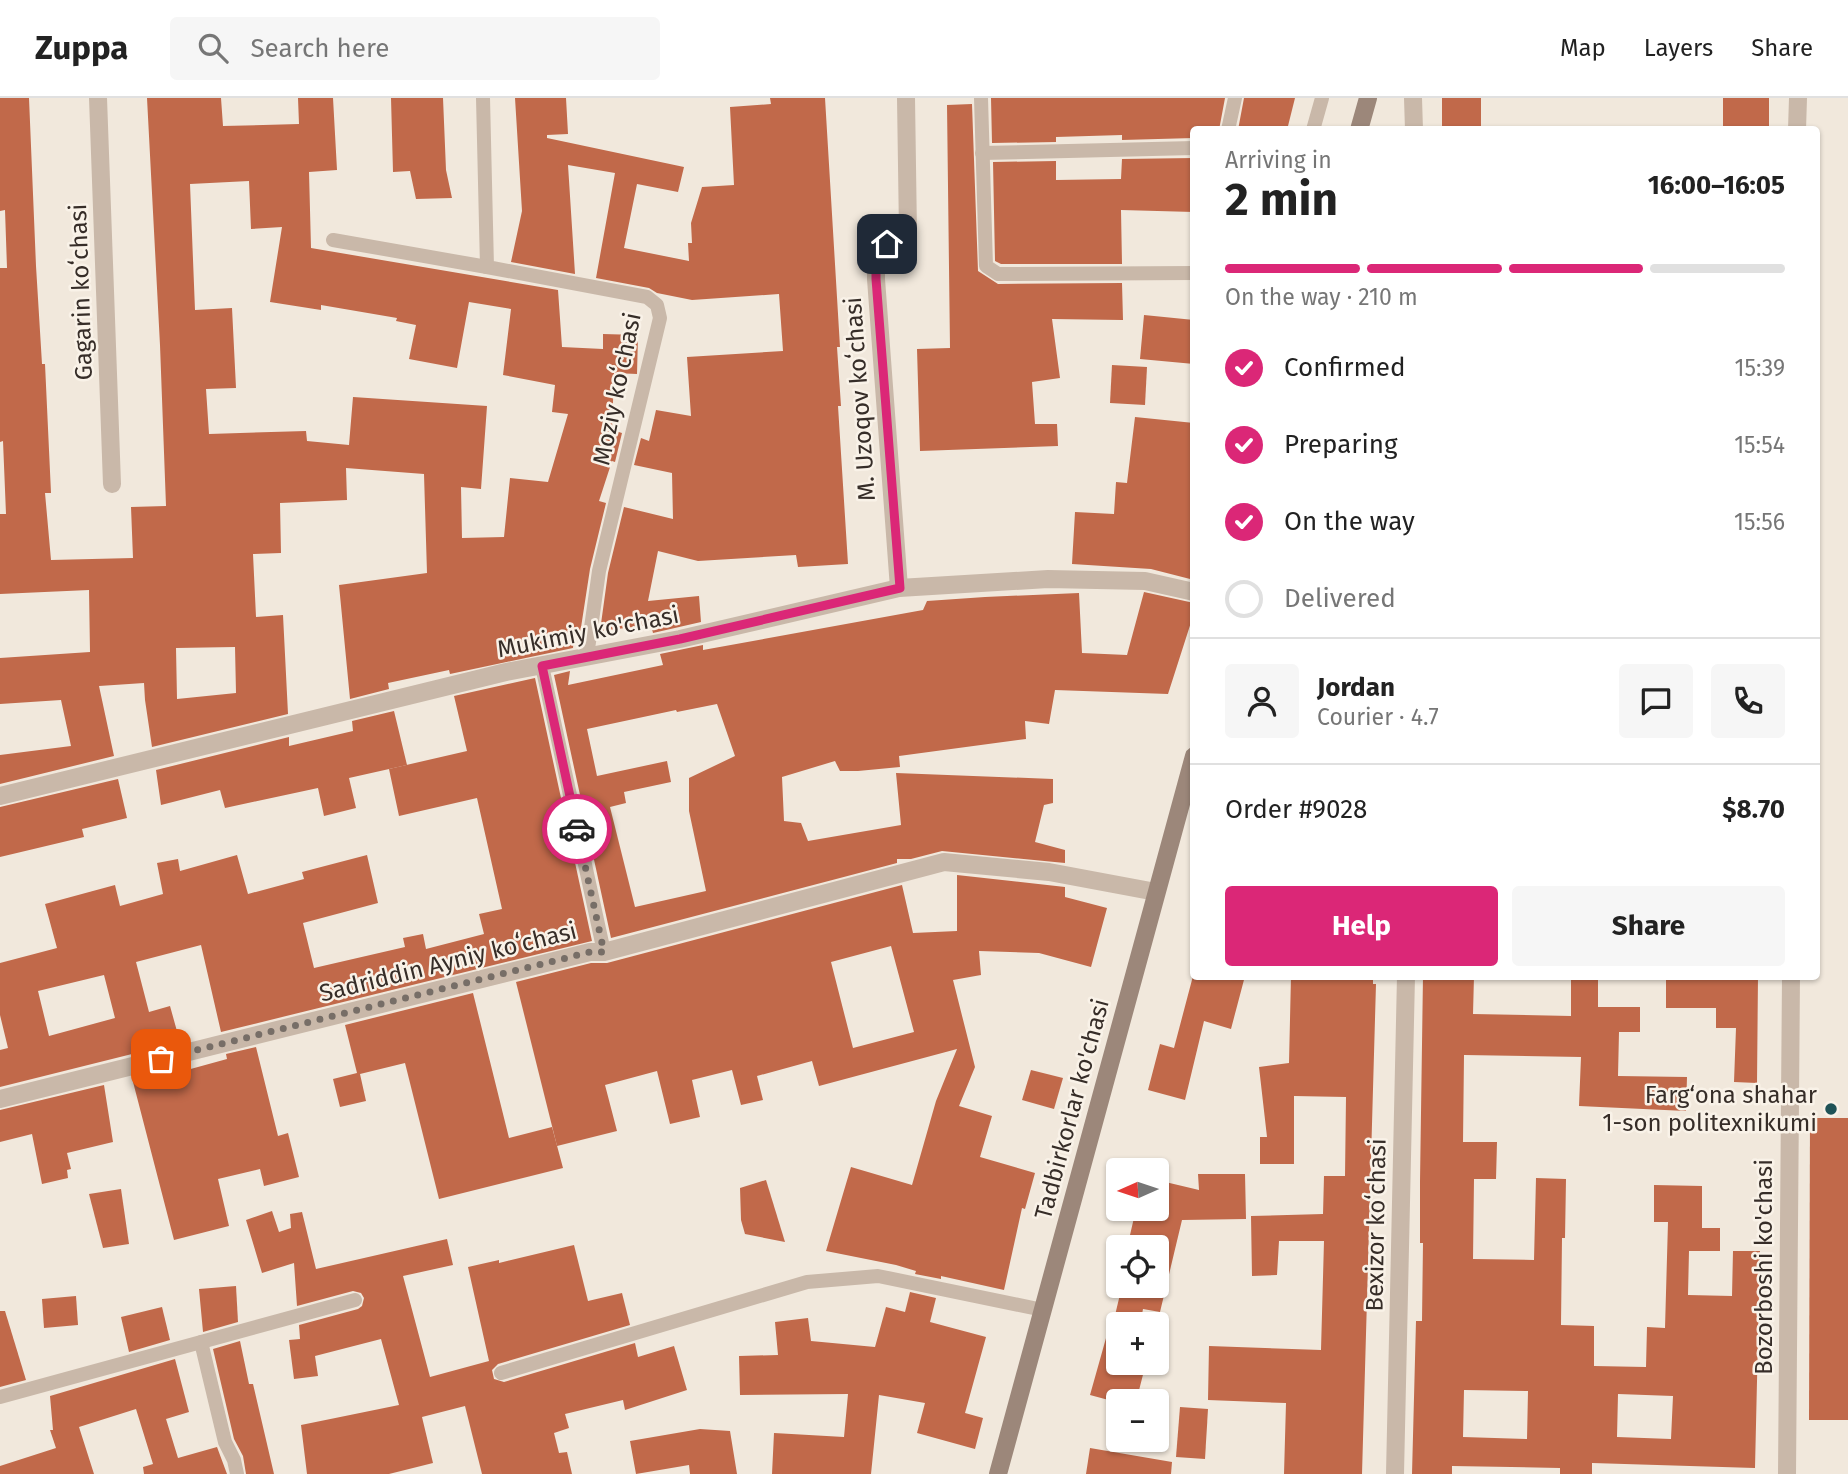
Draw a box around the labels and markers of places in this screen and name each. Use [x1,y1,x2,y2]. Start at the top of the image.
pin [857,214,917,274]
pin [131,1029,191,1089]
place label: Farg‘ona shahar 1-son politexnikumi [1602,1081,1818,1137]
marker: Farg‘ona shahar 1-son politexnikumi [1823,1101,1839,1117]

